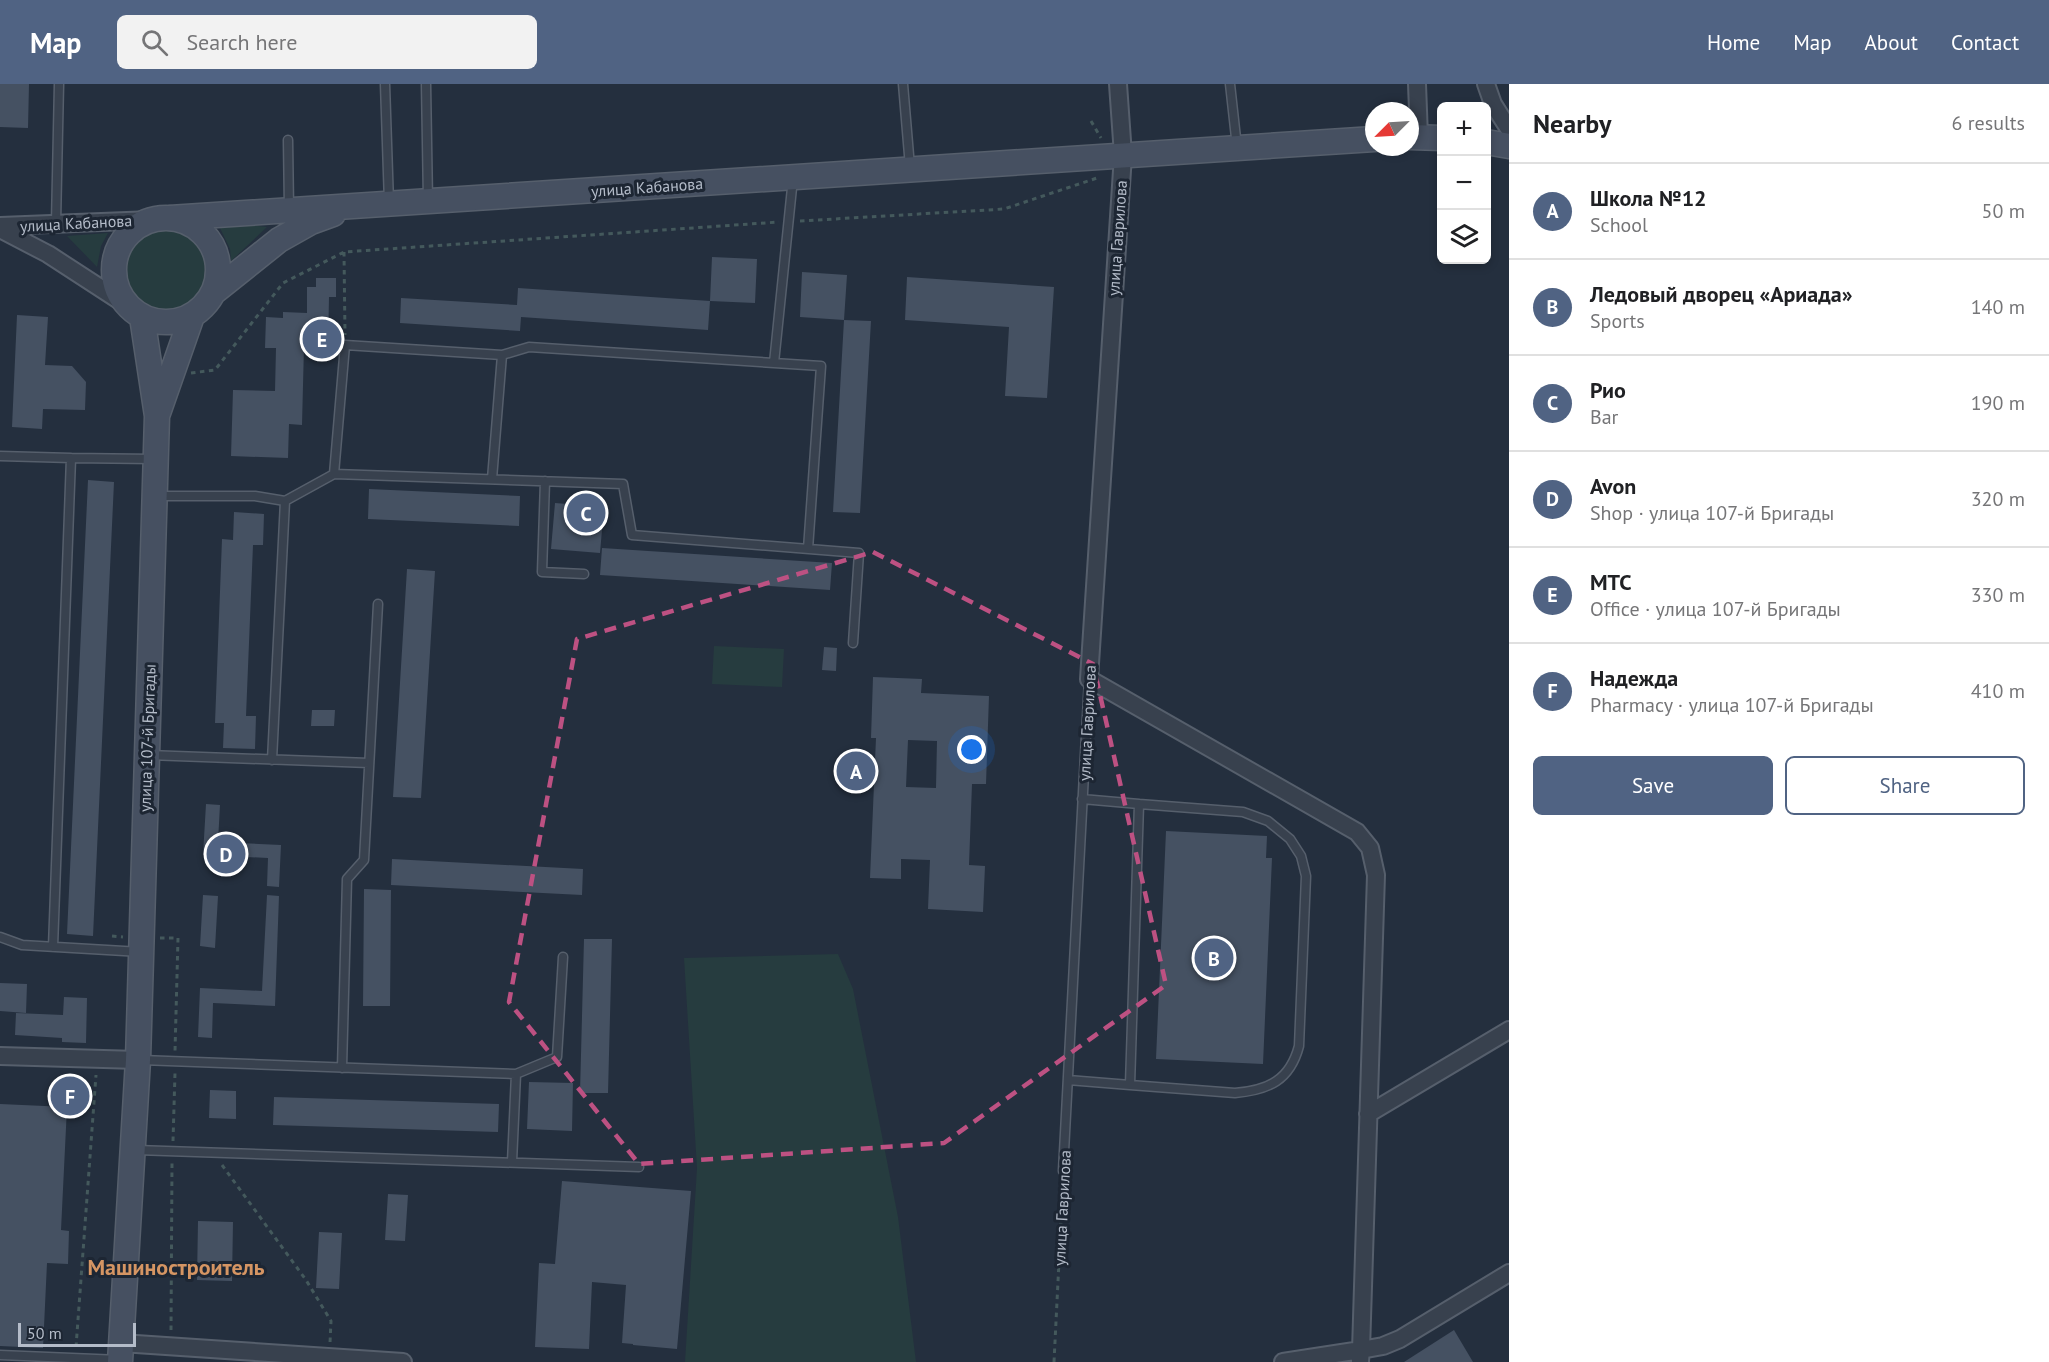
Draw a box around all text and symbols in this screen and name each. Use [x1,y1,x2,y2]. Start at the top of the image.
search box [117,15,537,69]
text: Map [30,24,81,61]
icon: search [138,26,171,59]
text: Search here [186,28,297,56]
text: Home [1707,29,1760,56]
text: Map [1793,29,1832,56]
text: About [1865,29,1918,56]
text: Contact [1951,29,2019,56]
north arrow [1365,102,1419,156]
map controls [1437,102,1491,264]
button: + [1437,102,1491,156]
text: Nearby [1533,107,1611,140]
text: 6 results [1952,110,2025,136]
button: − [1437,156,1491,210]
street label: улица Кабанова [590,173,704,201]
street label: улица Гаврилова [1103,179,1131,297]
text: Школа №12 [1590,184,1707,212]
text: A [1546,198,1559,224]
text: 50 m [1982,198,2025,224]
street label: улица Кабанова [19,210,133,236]
button: layers [1437,210,1491,264]
text: School [1590,212,1648,238]
text: Ледовый дворец «Ариада» [1590,280,1852,308]
text: B [1547,294,1558,320]
text: 140 m [1971,294,2025,320]
text: Sports [1590,308,1645,334]
pin: E [302,316,342,362]
text: Рио [1590,376,1626,404]
text: C [1547,390,1558,416]
text: 190 m [1971,390,2025,416]
text: Bar [1590,404,1618,430]
text: Avon [1590,472,1636,500]
text: D [1546,486,1559,512]
text: 320 m [1971,486,2025,512]
pin: C [566,490,606,536]
text: Shop · улица 107-й Бригады [1590,500,1834,526]
text: МТС [1590,568,1632,596]
text: E [1547,582,1558,608]
text: 330 m [1971,582,2025,608]
text: Office · улица 107-й Бригады [1590,596,1841,622]
street label: улица 107-й Бригады [134,664,160,812]
street label: улица Гаврилова [1074,664,1100,782]
text: Надежда [1590,664,1678,692]
text: F [1547,678,1558,704]
text: 410 m [1971,678,2025,704]
text: Pharmacy · улица 107-й Бригады [1590,692,1874,718]
your location [957,735,986,764]
pin: A [836,748,876,794]
button: Save [1533,756,1773,815]
button: Share [1785,756,2025,815]
pin: D [206,832,246,876]
pin: B [1194,936,1234,980]
pin: F [50,1074,90,1118]
street label: улица Гаврилова [1049,1149,1075,1267]
district label: Машиностроитель [87,1253,265,1281]
scale bar [18,1320,136,1348]
text: 50 m [27,1323,62,1343]

